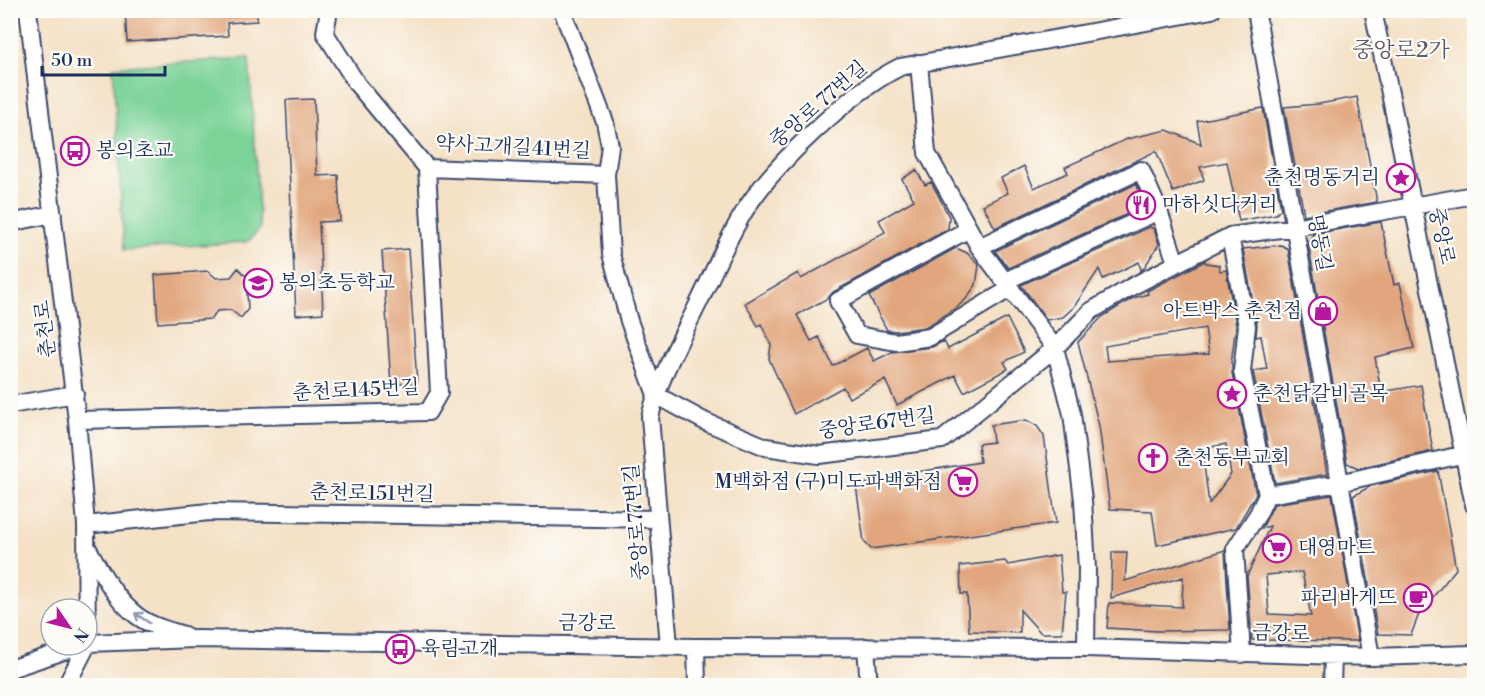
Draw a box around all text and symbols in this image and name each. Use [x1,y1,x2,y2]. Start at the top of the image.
district label: 중앙로2가 [1352,37,1451,64]
scale bar [42,39,165,77]
text: 50 m [51,49,93,72]
street label: 중앙로 77번길 [765,56,873,154]
street label: 약사고개길41번길 [435,131,591,165]
bus stop icon: 봉의초교 [59,135,91,167]
place label: 봉의초교 [96,139,174,164]
place icon: 춘천명동거리 [1385,162,1417,194]
place label: 춘천명동거리 [1264,166,1380,191]
restaurant icon: 마하싯다커리 [1125,189,1157,221]
place label: 마하싯다커리 [1162,193,1278,218]
street label: 중앙로 [1423,205,1459,267]
street label: 명동길 [1302,212,1336,274]
school or university icon: 봉의초등학교 [242,267,274,299]
place label: 봉의초등학교 [279,271,396,296]
shop icon: 아트박스 춘천점 [1307,295,1339,327]
street label: 춘천로 [30,299,62,359]
place label: 아트박스 춘천점 [1163,299,1302,324]
street label: 춘천로145번길 [292,375,420,407]
place icon: 춘천닭갈비골목 [1216,378,1248,410]
place label: 춘천닭갈비골목 [1253,382,1388,407]
street label: 중앙로67번길 [817,403,937,445]
church icon: 춘천동부교회 [1137,442,1169,474]
place label: 춘천동부교회 [1174,446,1290,471]
street label: 중앙로77번길 [619,463,655,581]
supermarket icon: M백화점 (구)미도파백화점 [947,466,979,498]
place label: M백화점 (구)미도파백화점 [715,470,942,495]
street label: 춘천로151번길 [309,480,435,508]
supermarket icon: 대영마트 [1261,532,1293,564]
place label: 대영마트 [1298,536,1375,561]
cafe icon: 파리바게뜨 [1402,582,1434,614]
place label: 파리바게뜨 [1300,586,1397,611]
north arrow [39,597,99,657]
street label: 금강로 [558,611,616,637]
one-way arrow [134,612,151,624]
street label: 금강로 [1252,621,1310,647]
text: N [68,624,92,646]
bus stop icon: 육림고개 [384,633,416,665]
place label: 육림고개 [421,637,498,662]

